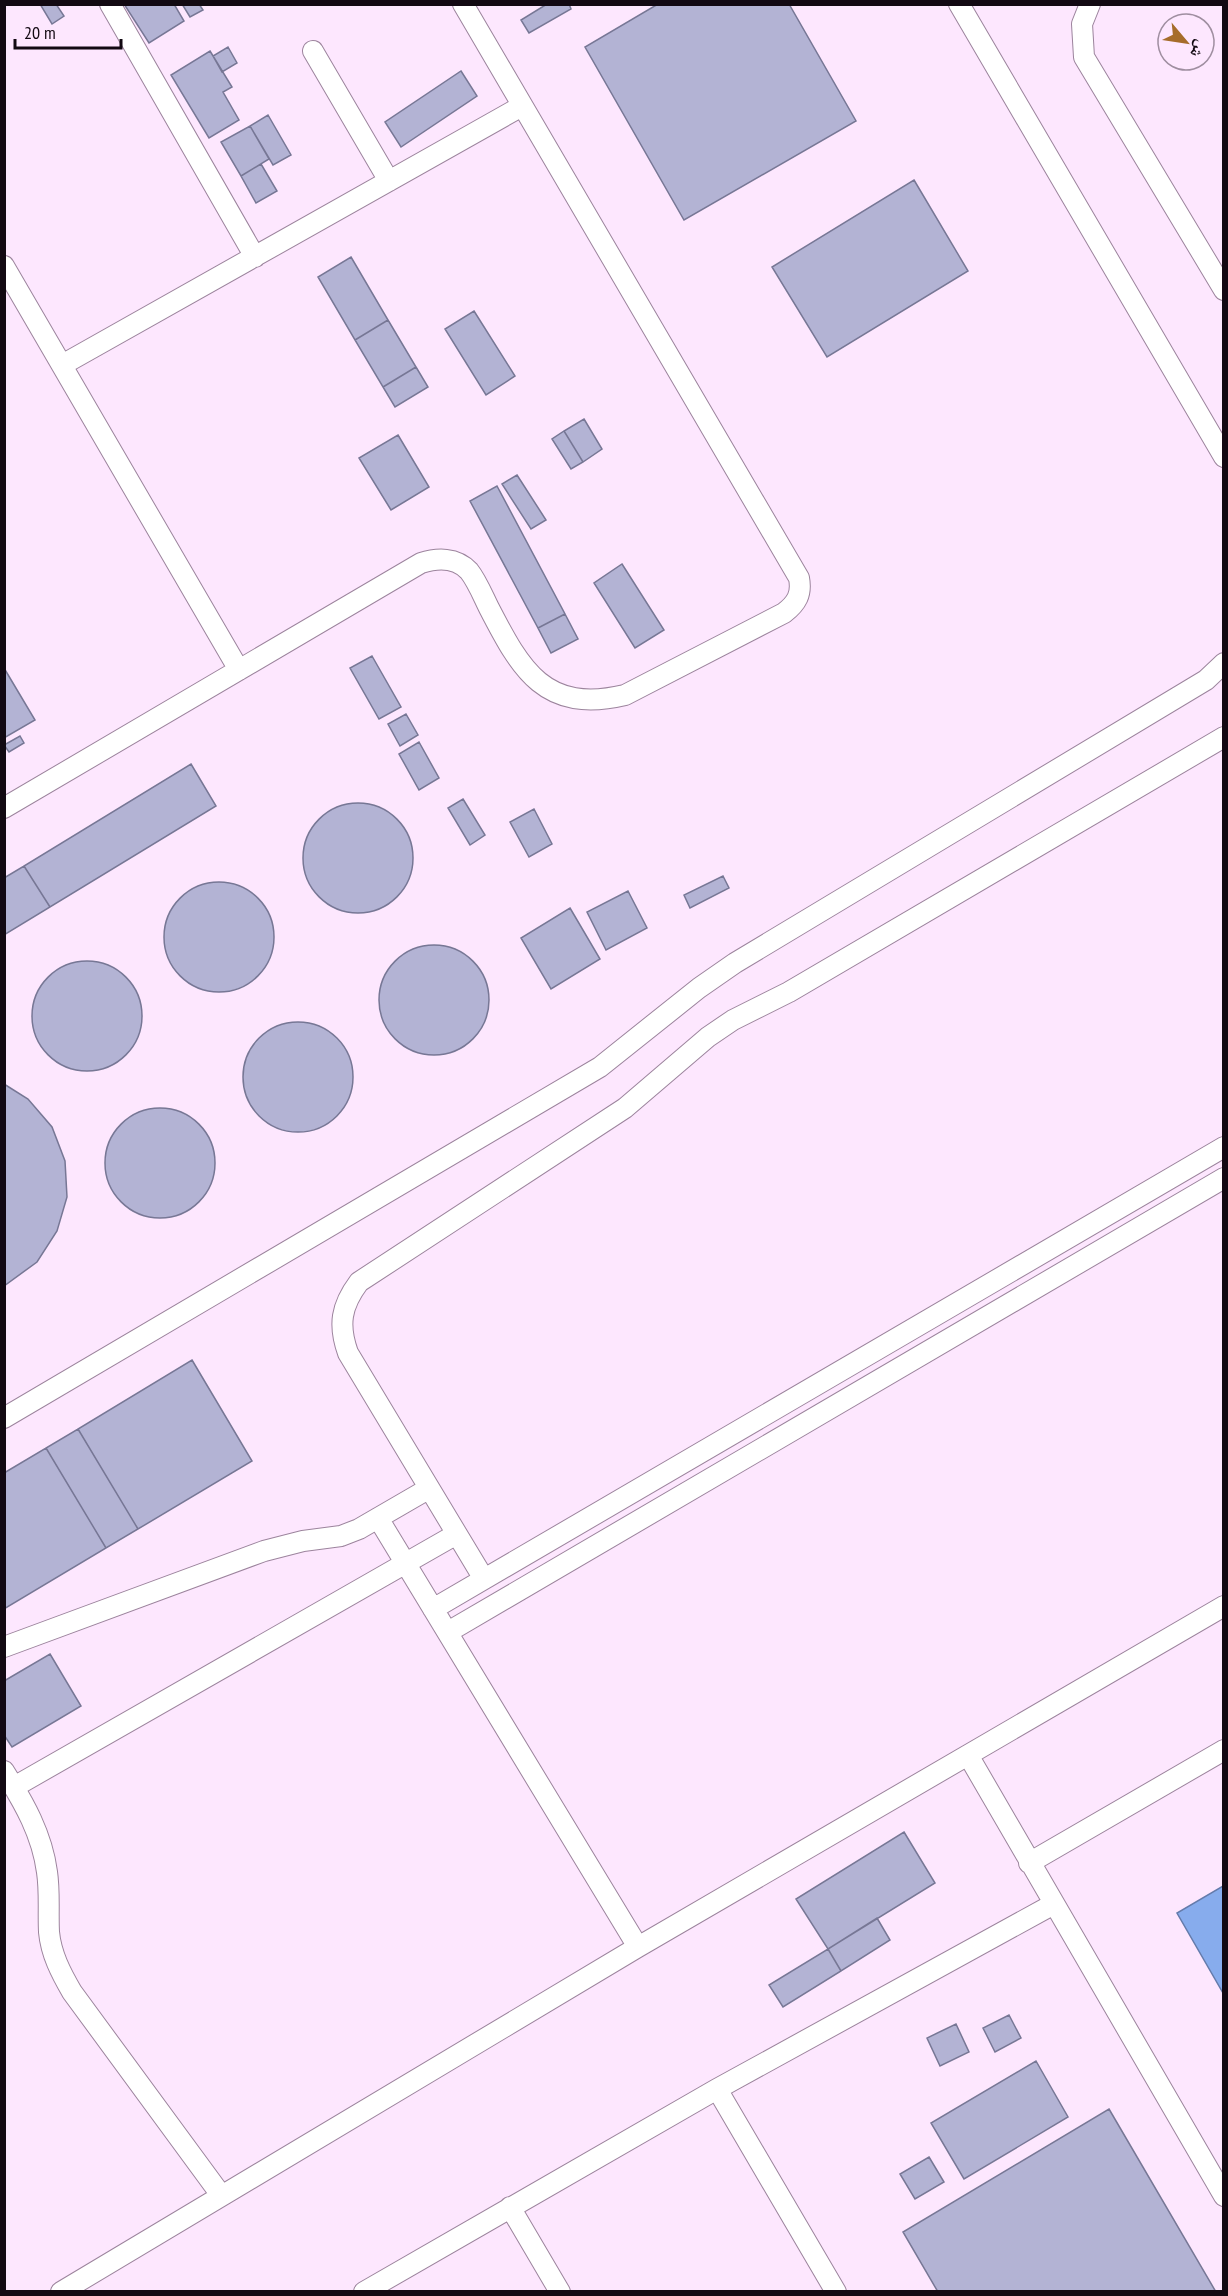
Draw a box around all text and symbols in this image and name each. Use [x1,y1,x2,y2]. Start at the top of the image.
scale bar [15,12,122,50]
north arrow [1156,12,1216,72]
text: 20 m [24,21,56,44]
text: ش [1186,37,1212,62]

